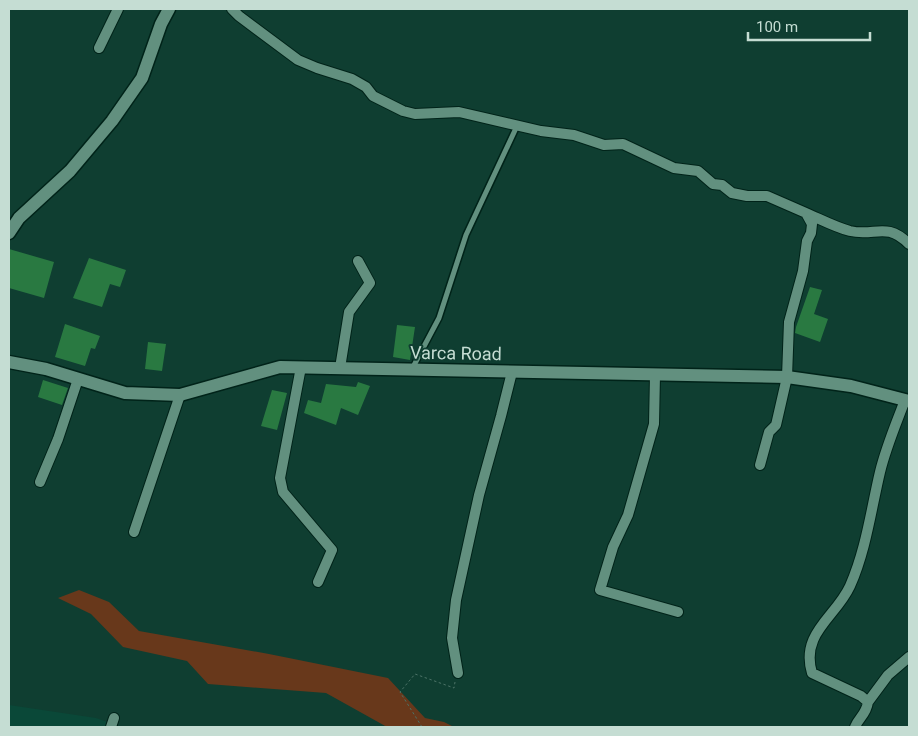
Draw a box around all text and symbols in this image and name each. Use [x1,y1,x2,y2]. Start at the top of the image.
scale bar [748,10,870,42]
text: 100 m [756,18,798,36]
street label: Varca Road [410,342,502,364]

